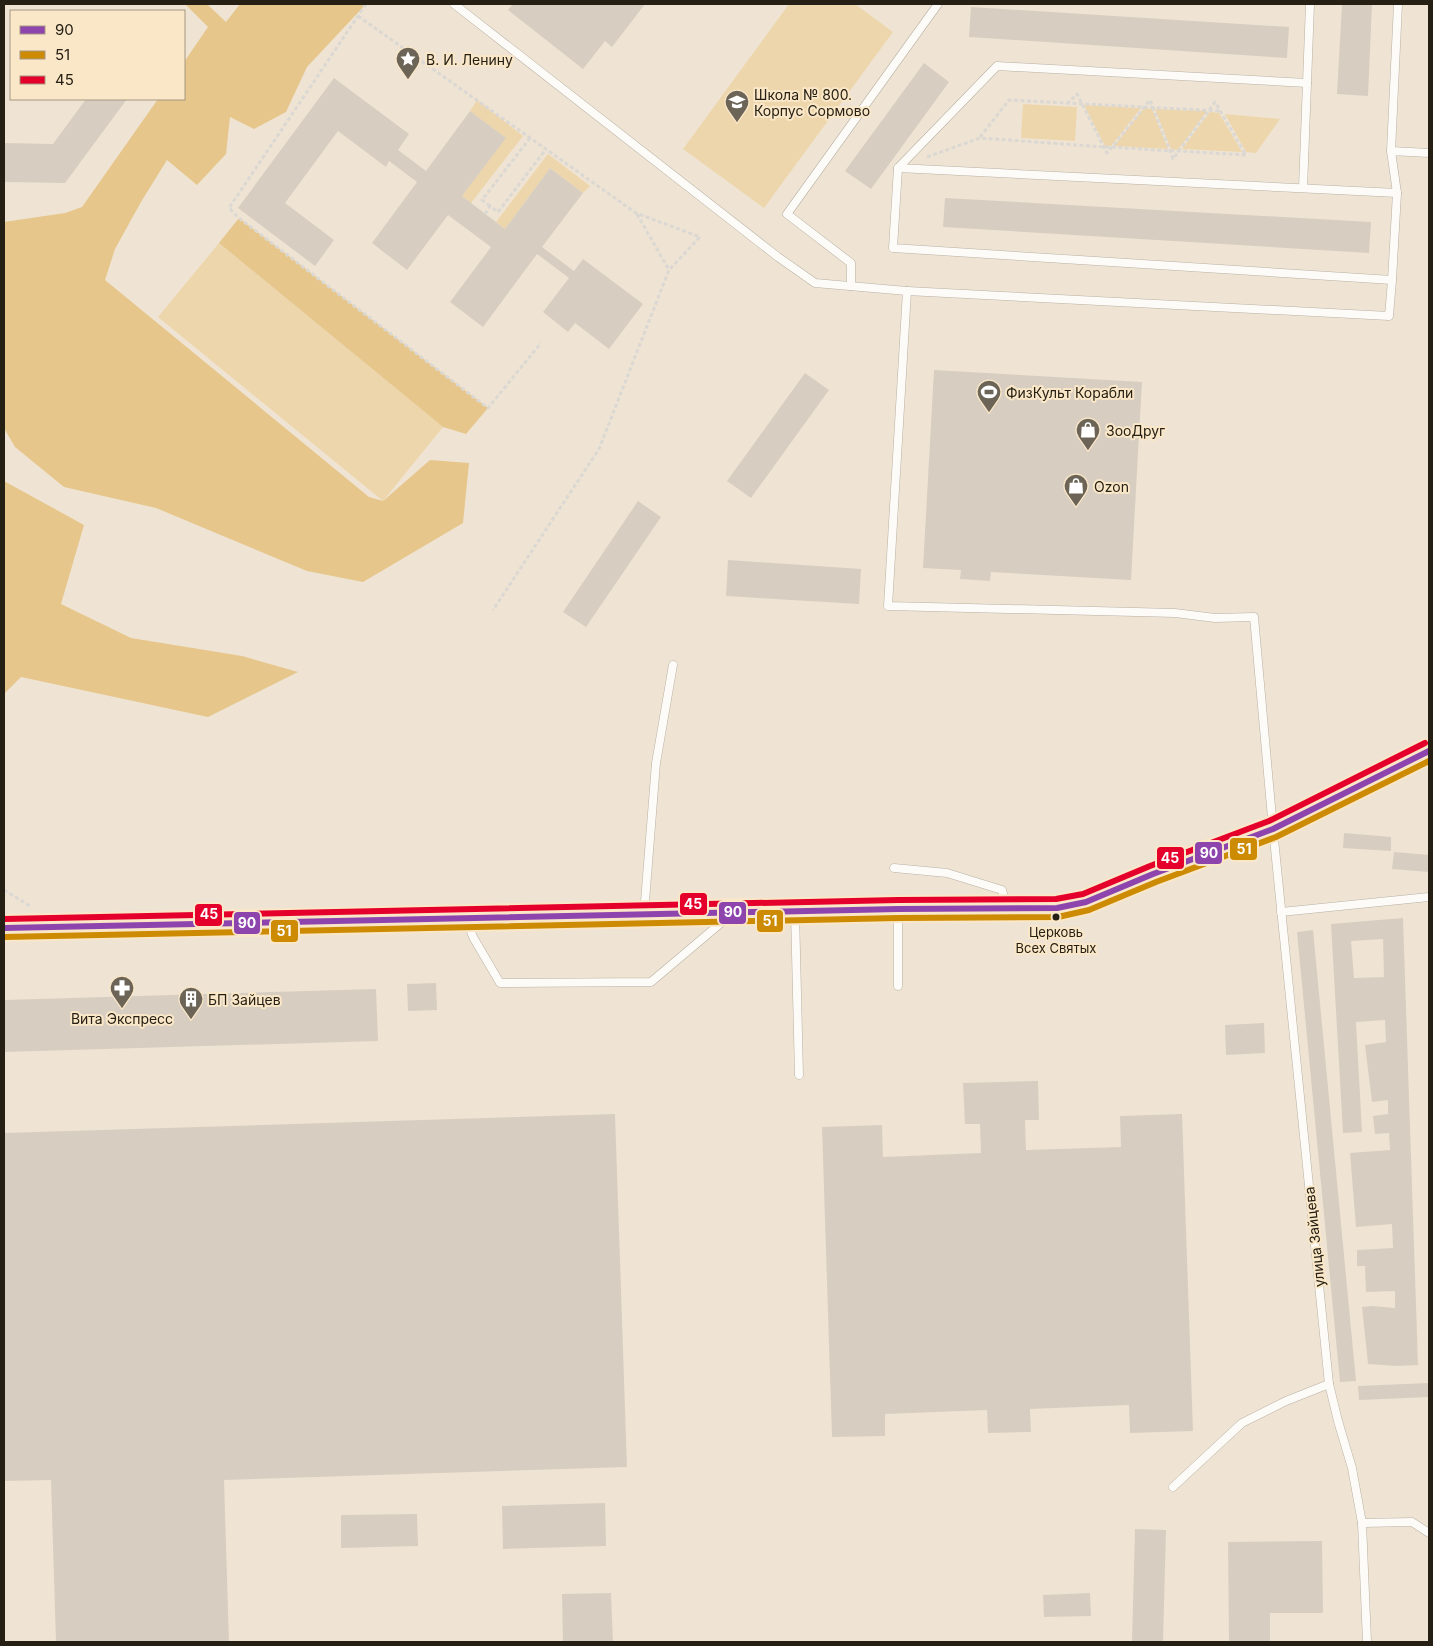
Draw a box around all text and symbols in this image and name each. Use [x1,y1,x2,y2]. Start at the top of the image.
legend [10,10,185,100]
text: 90 [55,20,74,39]
text: 51 [55,45,70,64]
place icon: В. И. Ленину [395,46,421,80]
place label: В. И. Ленину [426,51,513,68]
text: 45 [55,70,74,89]
place label: Школа № 800. Корпус Сормово [754,86,870,119]
school or university icon: Школа № 800. Корпус Сормово [724,89,750,123]
sports icon: ФизКульт Корабли [976,379,1002,413]
place label: ФизКульт Корабли [1006,384,1133,401]
shop icon: ЗооДруг [1075,417,1101,451]
place label: ЗооДруг [1106,422,1165,439]
shop icon: Ozon [1063,473,1089,507]
place label: Ozon [1094,478,1129,495]
line badge: 51 [1229,837,1258,861]
text: 51 [1237,840,1251,857]
line badge: 90 [1194,841,1223,865]
text: 90 [1200,844,1218,861]
line badge: 45 [1156,846,1185,870]
text: 45 [1161,849,1179,866]
line badge: 45 [679,892,708,916]
text: 45 [684,895,702,912]
line badge: 90 [718,901,747,925]
line badge: 45 [194,903,223,927]
text: 90 [724,903,742,920]
text: 45 [200,905,218,922]
line badge: 51 [756,909,784,933]
line badge: 90 [233,911,261,935]
text: 51 [763,912,777,929]
marker: Церковь Всех Святых [1051,912,1061,922]
text: 90 [238,914,256,931]
line badge: 51 [270,919,299,943]
text: 51 [277,922,291,939]
place label: Церковь Всех Святых [1016,924,1096,956]
pharmacy icon: Вита Экспресс [109,975,135,1009]
building icon: БП Зайцев [178,986,204,1020]
place label: БП Зайцев [208,991,281,1008]
place label: Вита Экспресс [71,1010,173,1027]
street label: улица Зайцева [1300,1186,1328,1288]

